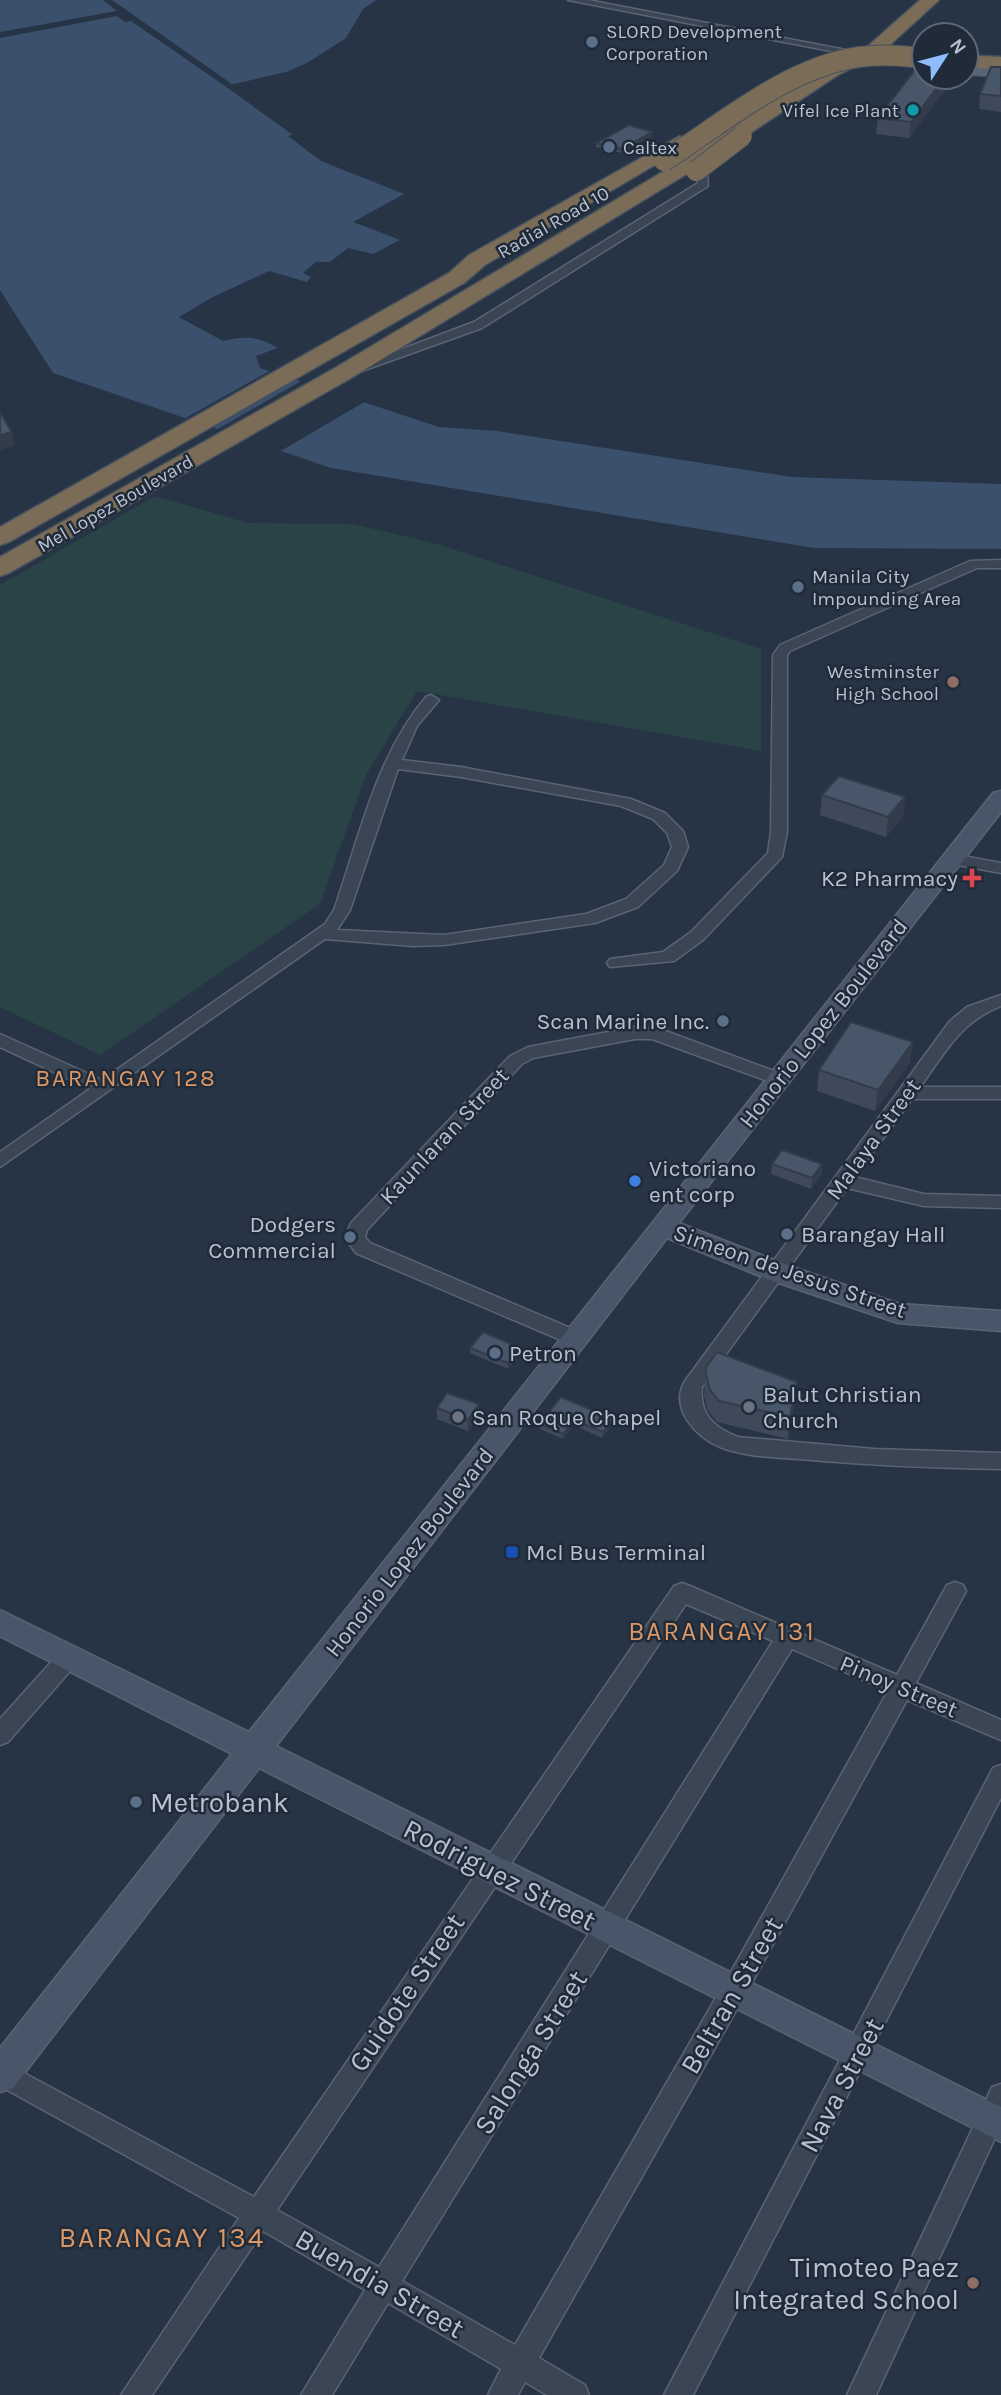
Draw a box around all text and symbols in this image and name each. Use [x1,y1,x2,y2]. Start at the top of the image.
place label: SLORD Development Corporation [606,21,782,65]
north arrow [910,21,980,91]
marker: SLORD Development Corporation [584,34,600,50]
text: N [945,35,971,59]
place label: Vifel Ice Plant [782,100,899,122]
marker: Vifel Ice Plant [905,102,921,118]
place label: Caltex [623,137,677,159]
marker: Caltex [601,139,617,155]
street label: Radial Road 10 [494,182,613,264]
street label: Mel Lopez Boulevard [34,450,197,557]
place label: Manila City Impounding Area [812,566,961,610]
marker: Manila City Impounding Area [790,579,806,595]
place label: Westminster High School [827,661,939,705]
marker: Westminster High School [945,674,961,690]
place label: K2 Pharmacy [821,865,958,892]
marker: K2 Pharmacy [964,870,980,886]
street label: Honorio Lopez Boulevard [733,913,913,1133]
place label: Scan Marine Inc. [536,1008,709,1035]
marker: Scan Marine Inc. [715,1013,731,1029]
street label: Kaunlaran Street [374,1062,515,1210]
district label: BARANGAY 128 [35,1064,217,1092]
street label: Malaya Street [820,1073,927,1205]
place label: Victoriano ent corp [649,1155,756,1208]
marker: Victoriano ent corp [627,1173,643,1189]
place label: Dodgers Commercial [208,1211,336,1264]
street label: Simeon de Jesus Street [670,1219,910,1324]
place label: Barangay Hall [801,1221,946,1248]
marker: Barangay Hall [779,1226,795,1242]
marker: Dodgers Commercial [342,1229,358,1245]
place label: Petron [509,1340,577,1367]
marker: Petron [487,1345,503,1361]
place label: Balut Christian Church [763,1381,922,1434]
marker: Balut Christian Church [741,1399,757,1415]
place label: San Roque Chapel [472,1404,662,1431]
marker: San Roque Chapel [450,1409,466,1425]
street label: Honorio Lopez Boulevard [319,1442,499,1662]
place label: Mcl Bus Terminal [526,1539,706,1566]
marker: Mcl Bus Terminal [504,1544,520,1560]
district label: BARANGAY 131 [628,1616,816,1647]
street label: Pinoy Street [836,1650,962,1724]
place label: Metrobank [150,1786,289,1819]
marker: Metrobank [128,1794,144,1810]
street label: Rodriguez Street [398,1812,601,1937]
street label: Guidote Street [341,1907,471,2078]
street label: Beltran Street [673,1911,790,2080]
street label: Salonga Street [467,1964,594,2140]
street label: Nava Street [792,2012,891,2158]
district label: BARANGAY 134 [59,2221,265,2254]
street label: Buendia Street [289,2222,470,2345]
place label: Timoteo Paez Integrated School [733,2251,959,2316]
marker: Timoteo Paez Integrated School [965,2275,981,2291]

